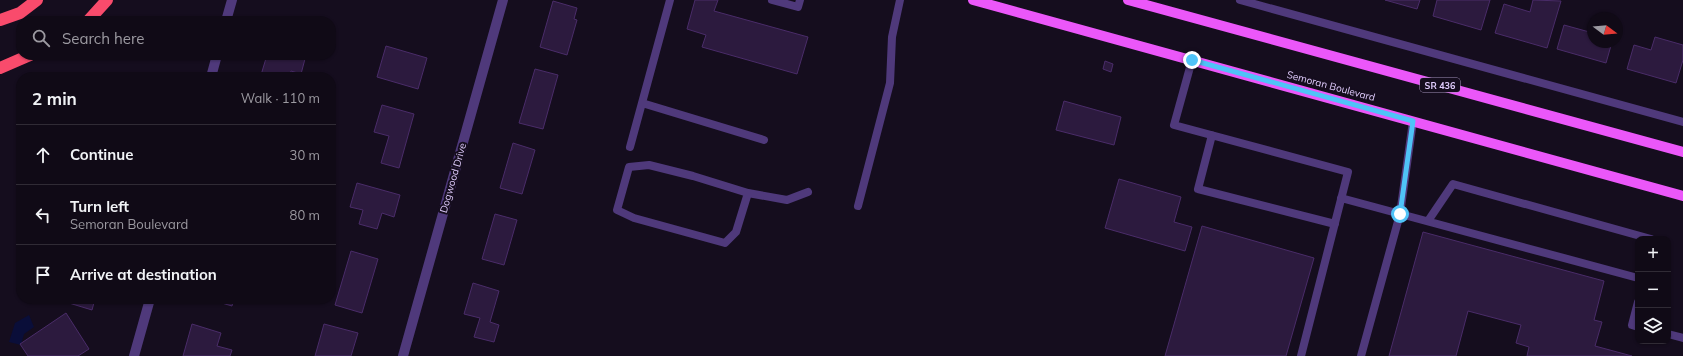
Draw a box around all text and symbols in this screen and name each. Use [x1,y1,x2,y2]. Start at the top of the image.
north arrow [1587,12,1623,48]
search box [16,16,336,60]
icon: search [30,27,52,49]
text: Search here [62,29,144,48]
route end [1183,51,1201,69]
street label: Semoran Boulevard [1285,68,1377,104]
road number: SR 436 [1420,78,1460,92]
text: 2 min [32,88,77,109]
text: Walk · 110 m [241,90,320,106]
street label: Dogwood Drive [437,142,469,214]
icon: ahead [32,144,54,166]
text: Continue [70,145,133,164]
text: 30 m [290,147,320,163]
text: Turn left [70,197,129,216]
icon: left [32,204,54,226]
route start [1391,205,1409,223]
text: 80 m [290,207,320,223]
text: Semoran Boulevard [70,216,188,232]
map controls [1635,236,1671,344]
button: + [1635,236,1671,272]
icon: arrive [32,264,54,286]
text: Arrive at destination [70,265,217,284]
button: − [1635,272,1671,308]
button: layers [1635,308,1671,344]

